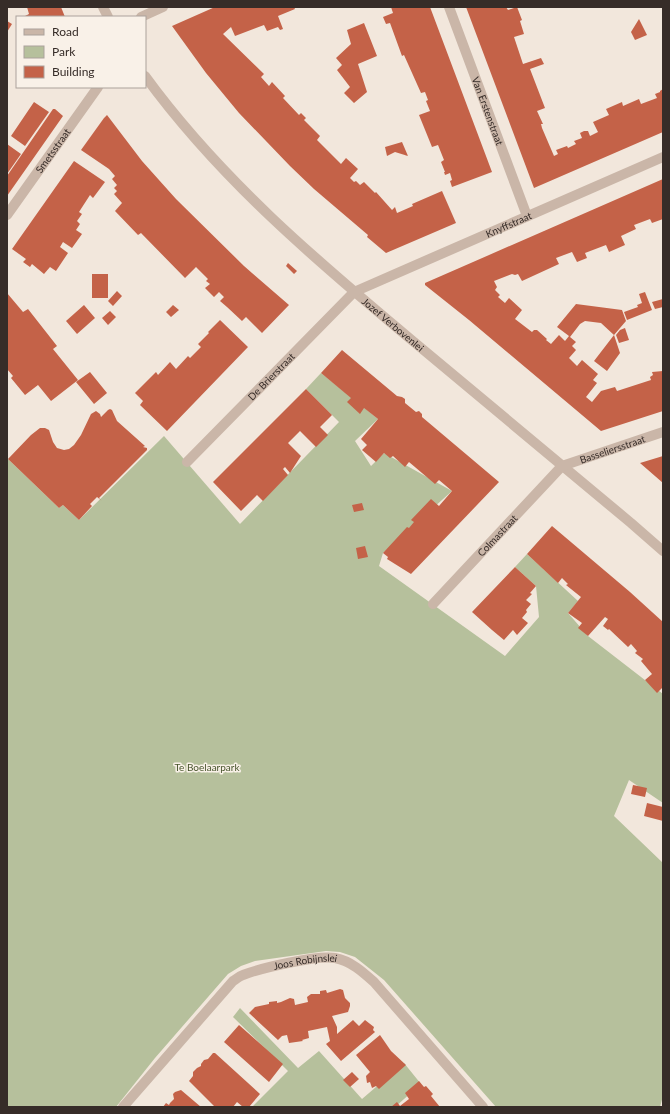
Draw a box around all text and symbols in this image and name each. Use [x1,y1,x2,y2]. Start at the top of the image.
legend [16,16,146,88]
text: Road [52,24,79,39]
text: Park [52,44,76,59]
text: Building [52,64,95,79]
street label: Van Erstenstraat [470,75,506,147]
street label: Smetsstraat [33,126,73,175]
street label: Knyffstraat [484,209,534,240]
street label: Jozef Verbovenlei [360,295,426,354]
street label: De Brierstraat [245,350,297,403]
street label: Basseliersstraat [578,432,647,466]
street label: Colmastraat [475,512,520,559]
park label: Te Boelaarpark [174,761,240,773]
street label: Joos Robijnslei [272,952,338,972]

